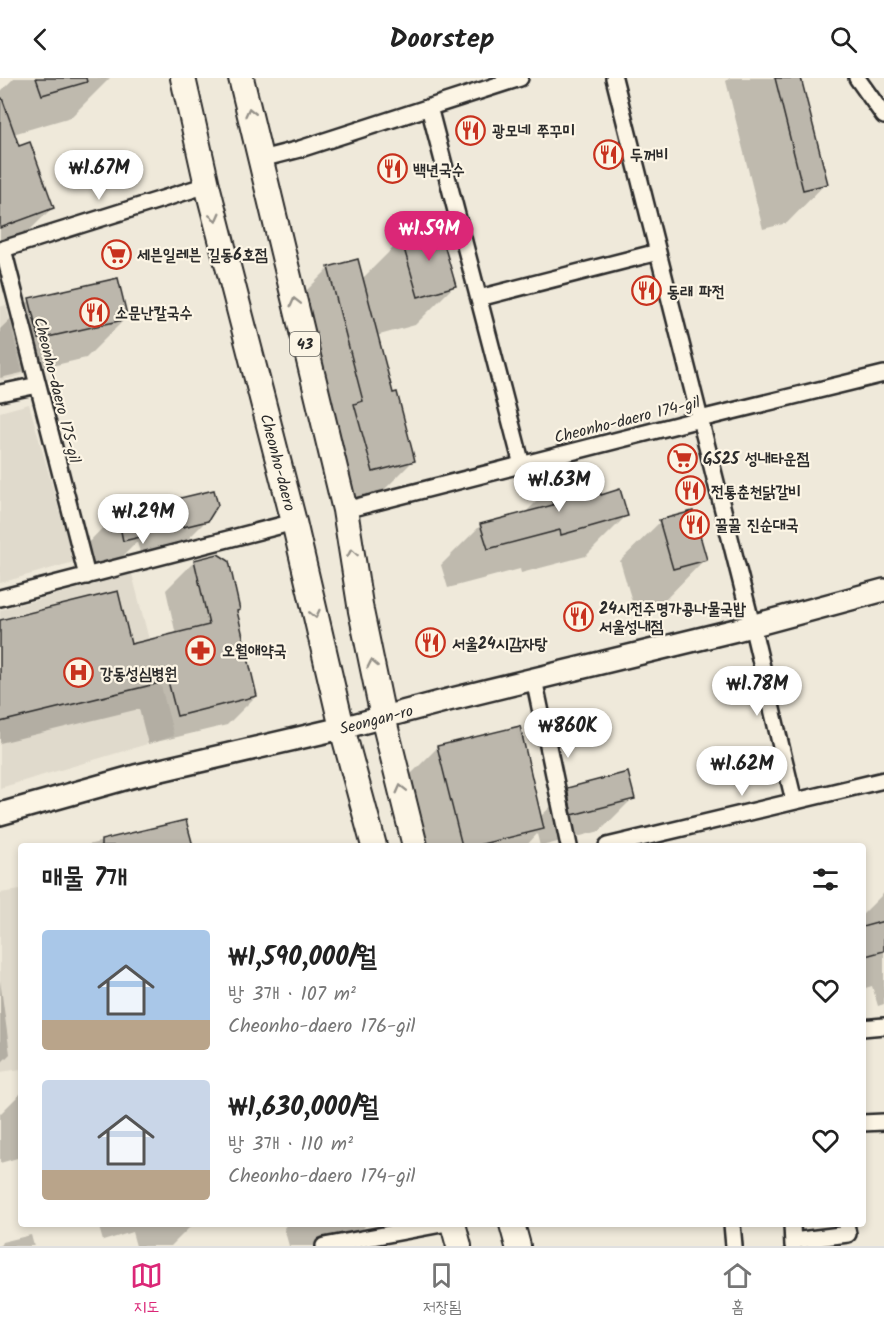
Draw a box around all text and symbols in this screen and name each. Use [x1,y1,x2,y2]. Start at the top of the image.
text: Doorstep [390,18,494,61]
icon: back [24,23,57,56]
icon: search [827,23,860,56]
one-way arrow [244,108,257,118]
restaurant icon: 광모네 쭈꾸미 [455,114,487,146]
place label: 광모네 쭈꾸미 [492,119,575,144]
restaurant icon: 두꺼비 [593,138,625,170]
place label: 두꺼비 [630,143,669,168]
pin: ₩1.67M [50,150,148,201]
text: ₩1.67M [68,153,130,185]
restaurant icon: 백년국수 [376,153,408,185]
place label: 백년국수 [413,158,465,183]
one-way arrow [208,211,221,221]
pin: ₩1.59M [380,211,478,262]
text: ₩1.59M [398,214,460,246]
supermarket icon: 세븐일레븐 길동6호점 [100,238,132,270]
place label: 세븐일레븐 길동6호점 [137,243,268,268]
restaurant icon: 동래 파전 [630,275,662,307]
place label: 동래 파전 [667,280,725,305]
restaurant icon: 소문난칼국수 [78,296,110,328]
one-way arrow [290,297,303,307]
place label: 소문난칼국수 [115,301,192,326]
street label: Cheonho-daero 175-gil [26,315,87,466]
road number: 43 [290,332,320,356]
street label: Cheonho-daero 174-gil [552,390,703,451]
street label: Cheonho-daero [253,411,302,514]
supermarket icon: GS25 성내타운점 [666,442,698,474]
place label: GS25 성내타운점 [703,447,809,472]
pin: ₩1.63M [510,462,608,513]
text: ₩1.63M [528,465,590,497]
restaurant icon: 전통춘천닭갈비 [674,475,706,507]
place label: 전통춘천닭갈비 [711,480,801,505]
pin: ₩1.29M [94,494,192,545]
text: ₩1.29M [112,497,174,529]
restaurant icon: 꿀꿀 진순대국 [678,508,710,540]
place label: 꿀꿀 진순대국 [715,513,799,538]
one-way arrow [346,549,359,559]
place label: 24시전주명가콩나물국밥 서울성내점 [599,597,746,640]
restaurant icon: 24시전주명가콩나물국밥 서울성내점 [562,601,594,633]
one-way arrow [308,609,321,619]
restaurant icon: 서울24시감자탕 [415,627,447,659]
place label: 서울24시감자탕 [452,632,547,657]
pharmacy icon: 오월애약국 [185,634,217,666]
place label: 오월애약국 [222,639,287,664]
hospital icon: 강동성심병원 [63,657,95,689]
one-way arrow [366,659,379,669]
place label: 강동성심병원 [100,662,177,687]
pin: ₩1.78M [708,666,806,717]
text: ₩1.78M [726,669,788,701]
street label: Seongan-ro [337,699,416,742]
pin: ₩860K [526,708,610,759]
text: ₩860K [538,711,598,743]
pin: ₩1.62M [693,746,791,797]
text: ₩1.62M [710,749,774,781]
one-way arrow [395,784,408,794]
text: 매물 7개 [42,858,127,900]
icon: filters [809,863,842,896]
text: ₩1,590,000/월 [228,937,377,979]
icon: home [90,954,162,1026]
icon: heart [809,974,842,1007]
text: 방 3개 · 107 m² [228,979,356,1011]
text: Cheonho-daero 176-gil [228,1011,415,1043]
text: ₩1,630,000/월 [228,1087,379,1129]
icon: home [90,1104,162,1176]
icon: heart [809,1124,842,1157]
text: 방 3개 · 110 m² [228,1129,353,1161]
text: Cheonho-daero 174-gil [228,1161,415,1193]
tab: 지도 [130,1259,163,1320]
tab: 저장됨 [423,1259,461,1320]
tab: 홈 [721,1259,754,1320]

